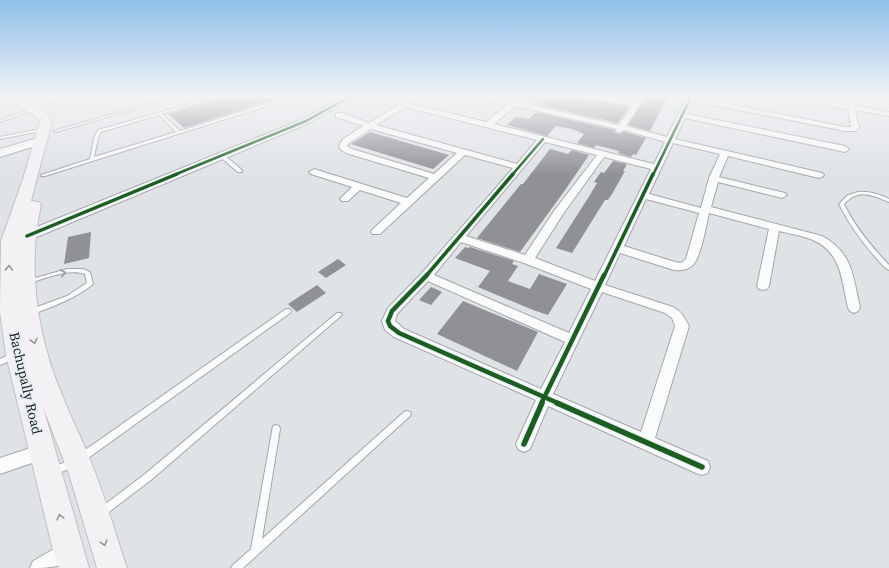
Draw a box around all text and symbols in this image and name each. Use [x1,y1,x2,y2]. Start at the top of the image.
one-way arrow [5,264,13,270]
one-way arrow [60,269,66,278]
street label: Bachupally Road [4,330,48,436]
one-way arrow [29,337,38,344]
one-way arrow [56,514,64,520]
one-way arrow [99,539,108,546]

